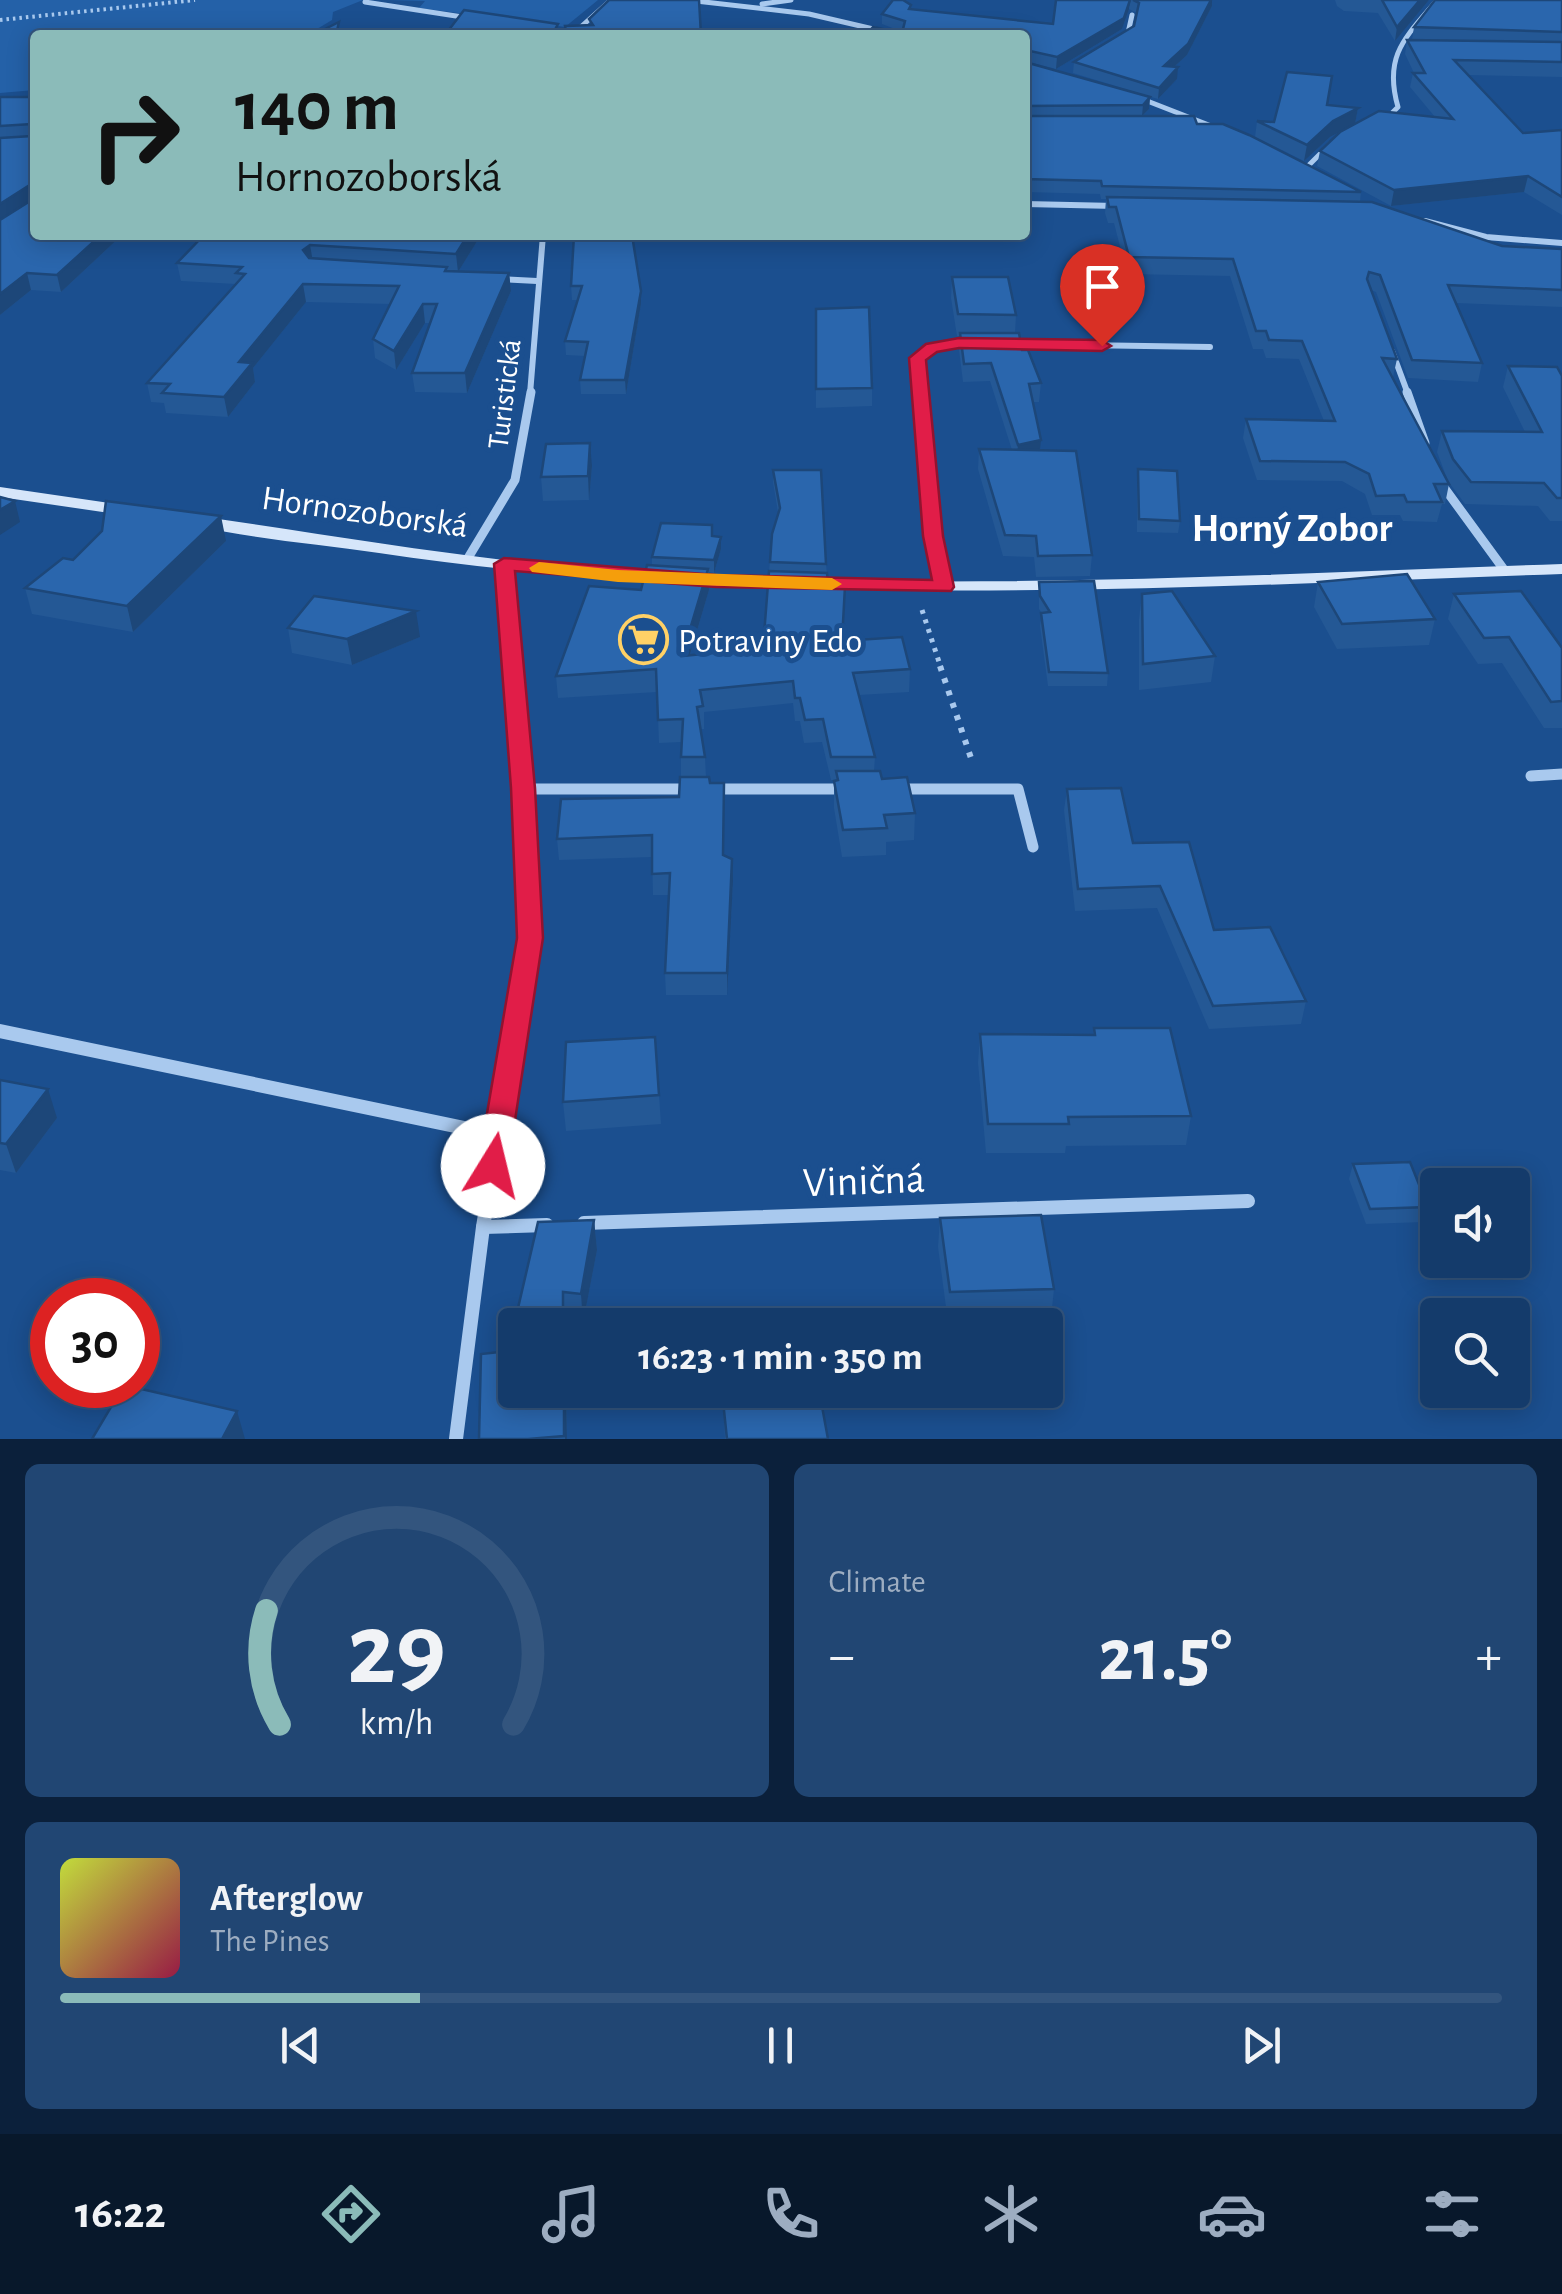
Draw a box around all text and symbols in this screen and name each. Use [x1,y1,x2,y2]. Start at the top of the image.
icon: right [70,70,200,200]
text: 140 m [235,73,399,143]
text: Hornozoborská [235,155,502,200]
pin [1060,244,1145,347]
icon: arrive [1075,259,1130,314]
street label: Turistická [483,337,527,451]
street label: Hornozoborská [259,481,470,544]
district label: Horný Zobor [1192,509,1392,549]
supermarket icon: Potraviny Edo [617,614,669,666]
place label: Potraviny Edo [678,624,862,659]
position arrow [441,1114,545,1218]
street label: Viničná [802,1158,926,1204]
map controls [1420,1168,1530,1408]
button: sound [1420,1168,1530,1278]
speed limit sign: 30 [30,1278,160,1408]
button: search [1420,1298,1530,1408]
text: 16:23 · 1 min · 350 m [638,1339,923,1377]
text: Climate [829,1566,926,1598]
text: 29 [347,1599,446,1703]
text: 21.5° [1098,1619,1232,1694]
text: − [829,1629,855,1684]
text: + [1476,1629,1502,1684]
text: km/h [360,1705,434,1741]
text: Afterglow [210,1880,363,1918]
text: The Pines [210,1925,330,1957]
icon: previous [273,2018,328,2073]
icon: pause [753,2018,808,2073]
icon: next [1234,2018,1289,2073]
icon: directions [316,2179,386,2249]
icon: music [536,2179,606,2249]
icon: phone [756,2179,826,2249]
icon: climate [976,2179,1046,2249]
icon: car [1197,2179,1267,2249]
icon: filters [1417,2179,1487,2249]
text: 16:22 [75,2191,166,2236]

